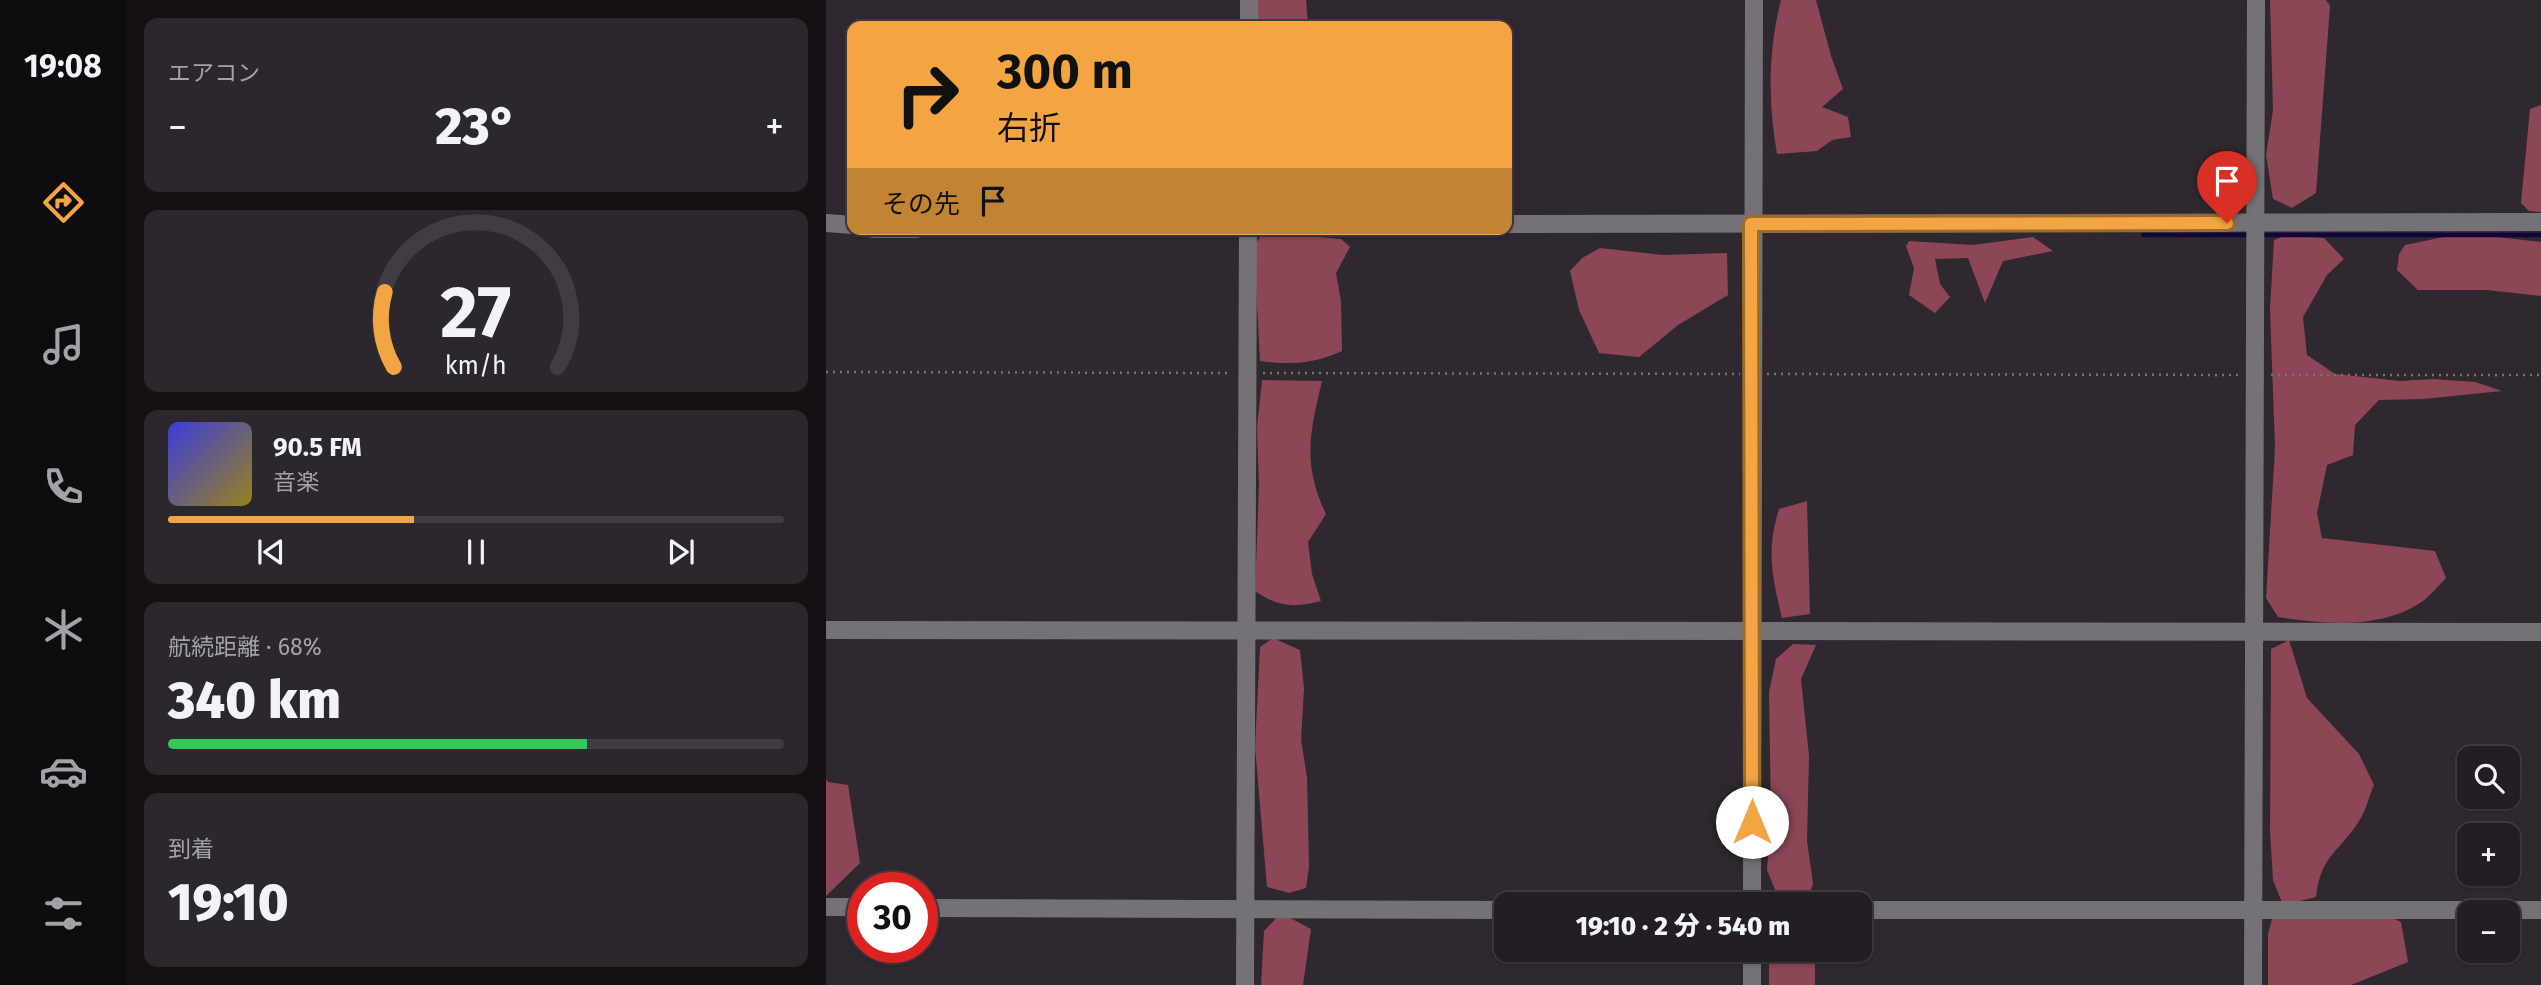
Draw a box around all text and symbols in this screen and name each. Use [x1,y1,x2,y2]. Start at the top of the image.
text: 300 m [997,42,1133,101]
text: 19:08 [24,47,102,85]
icon: right [882,49,973,140]
text: エアコン [168,59,260,87]
text: 23° [435,95,517,158]
text: − [168,104,187,150]
text: + [765,104,784,150]
text: 右折 [997,109,1061,147]
pin [2197,151,2257,223]
icon: arrive [2208,162,2246,200]
icon: directions [39,178,88,227]
icon: arrive [974,182,1012,220]
text: その先 [882,189,960,220]
text: 27 [441,269,511,356]
icon: music [39,320,88,369]
text: km/h [445,351,507,381]
text: 90.5 FM [273,432,362,463]
icon: phone [39,462,88,511]
text: 音楽 [273,468,319,496]
icon: previous [252,533,290,571]
icon: pause [457,533,495,571]
icon: next [662,533,700,571]
icon: climate [39,605,88,654]
text: 航続距離 · 68% [168,633,322,661]
text: 340 km [168,669,341,732]
map controls [2457,746,2520,963]
button: search [2457,746,2520,809]
icon: car [39,747,88,796]
position arrow [1715,785,1789,859]
button: + [2457,823,2520,886]
text: 到着 [168,835,214,863]
text: 19:10 [168,871,289,934]
speed limit sign: 30 [847,872,938,963]
icon: filters [39,889,88,938]
button: − [2457,900,2520,963]
text: 19:10 · 2 分 · 540 m [1576,911,1790,942]

